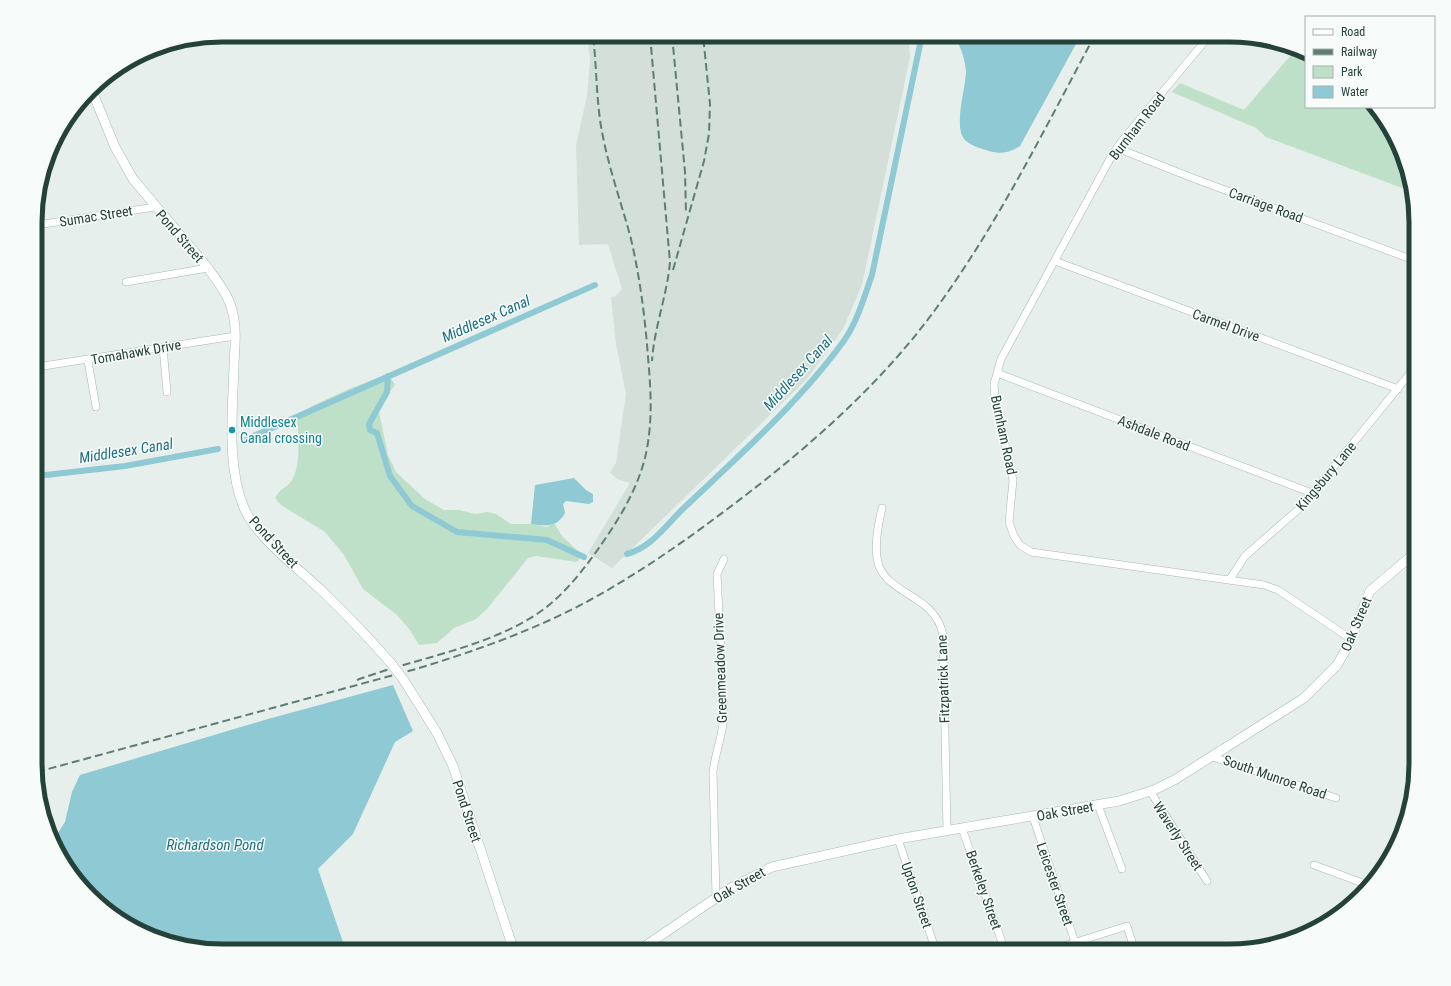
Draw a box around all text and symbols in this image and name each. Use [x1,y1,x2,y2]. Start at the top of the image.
legend [1305,16,1435,108]
text: Road [1341,25,1365,39]
text: Railway [1341,45,1377,59]
text: Park [1341,65,1363,79]
text: Water [1341,85,1369,99]
street label: Burnham Road [1106,89,1168,163]
street label: Carriage Road [1227,184,1305,226]
street label: Sumac Street [58,202,134,230]
street label: Pond Street [153,206,207,266]
water label: Middlesex Canal [439,291,534,346]
street label: Carmel Drive [1190,305,1262,345]
water label: Middlesex Canal [760,331,837,414]
street label: Tomahawk Drive [90,336,183,368]
street label: Burnham Road [988,394,1020,476]
street label: Ashdale Road [1116,412,1192,454]
place label: Middlesex Canal crossing [240,414,322,446]
marker: Middlesex Canal crossing [227,425,237,435]
water label: Middlesex Canal [78,435,175,467]
street label: Kingsbury Lane [1293,438,1360,514]
street label: Pond Street [246,513,302,571]
street label: Oak Street [1337,594,1375,654]
street label: Greenmeadow Drive [710,612,730,723]
street label: Fitzpatrick Lane [933,634,953,723]
street label: South Munroe Road [1221,752,1329,802]
street label: Pond Street [449,778,485,844]
street label: Oak Street [1035,798,1095,824]
street label: Waverly Street [1150,799,1206,873]
water label: Richardson Pond [166,836,264,854]
street label: Leicester Street [1033,840,1077,928]
street label: Berkeley Street [963,848,1005,932]
street label: Upton Street [898,860,936,930]
street label: Oak Street [710,864,768,906]

